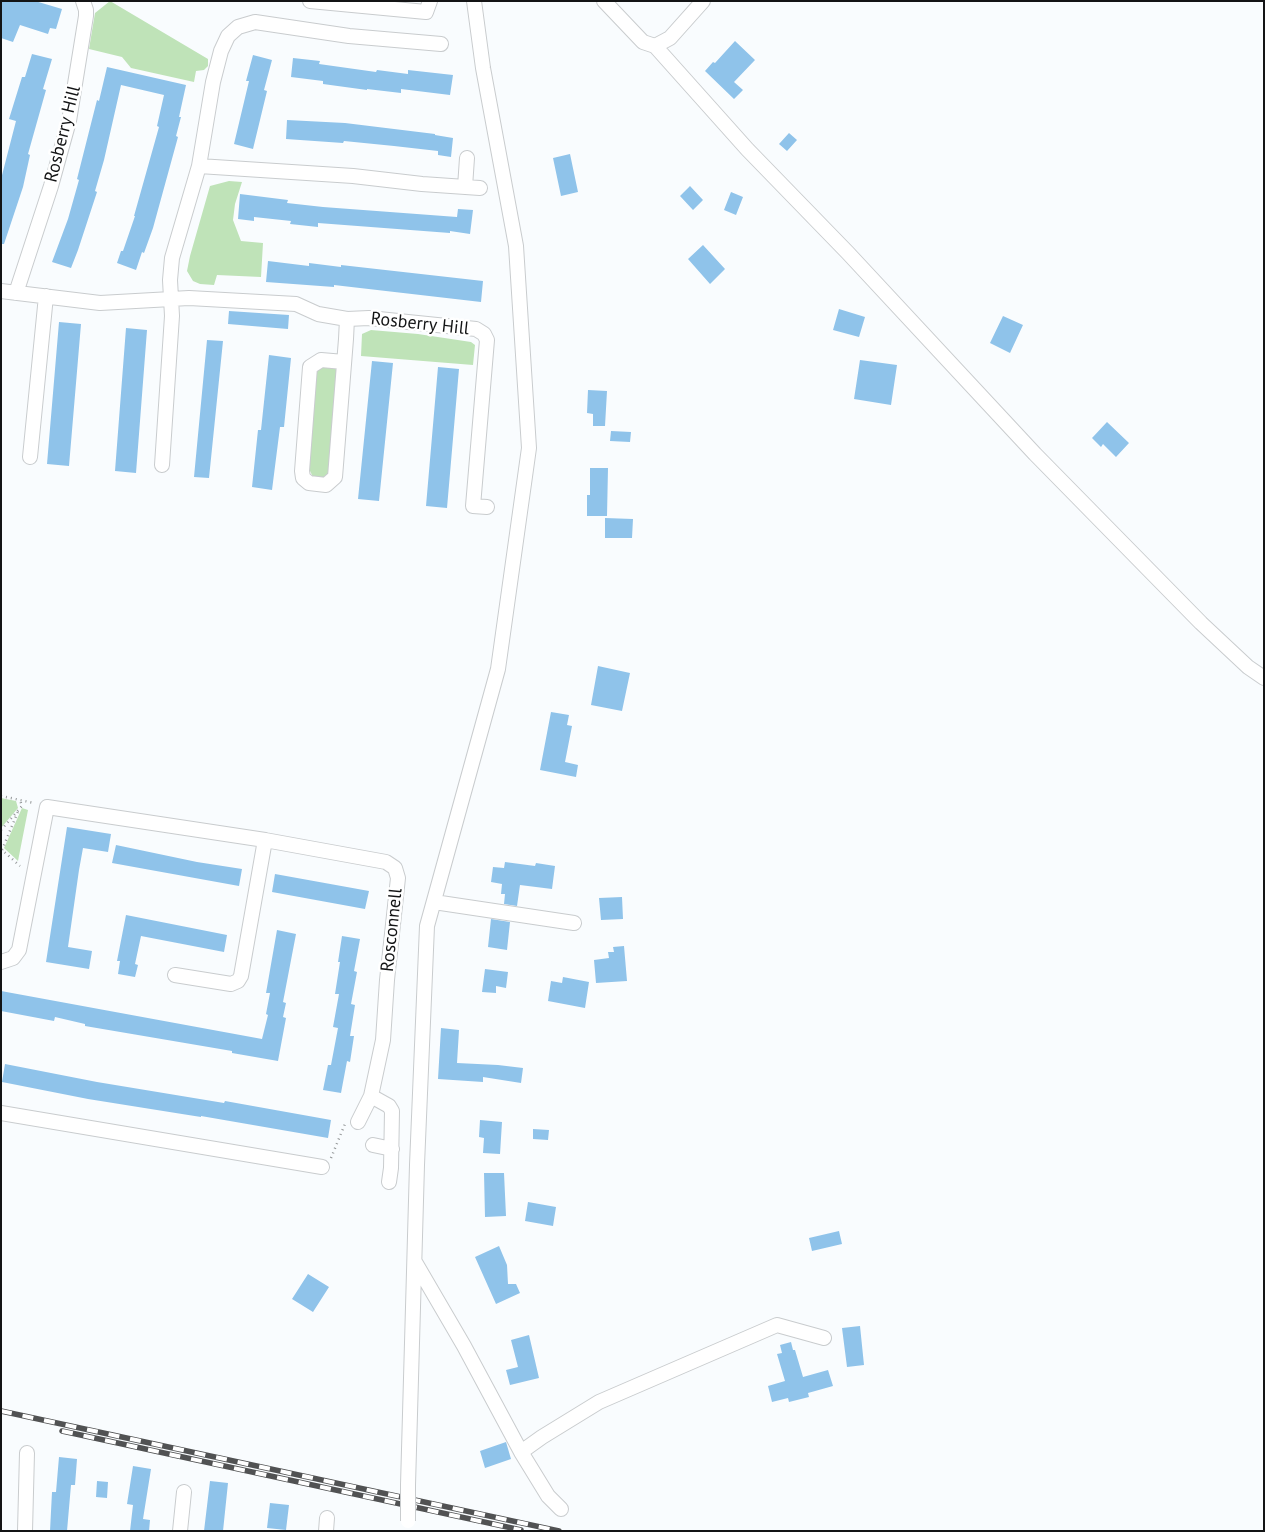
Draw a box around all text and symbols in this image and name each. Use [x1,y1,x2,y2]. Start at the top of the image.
street label: Rosberry Hill [41,83,85,185]
street label: Rosberry Hill [370,308,470,340]
street label: Rosconnell [377,887,407,973]

